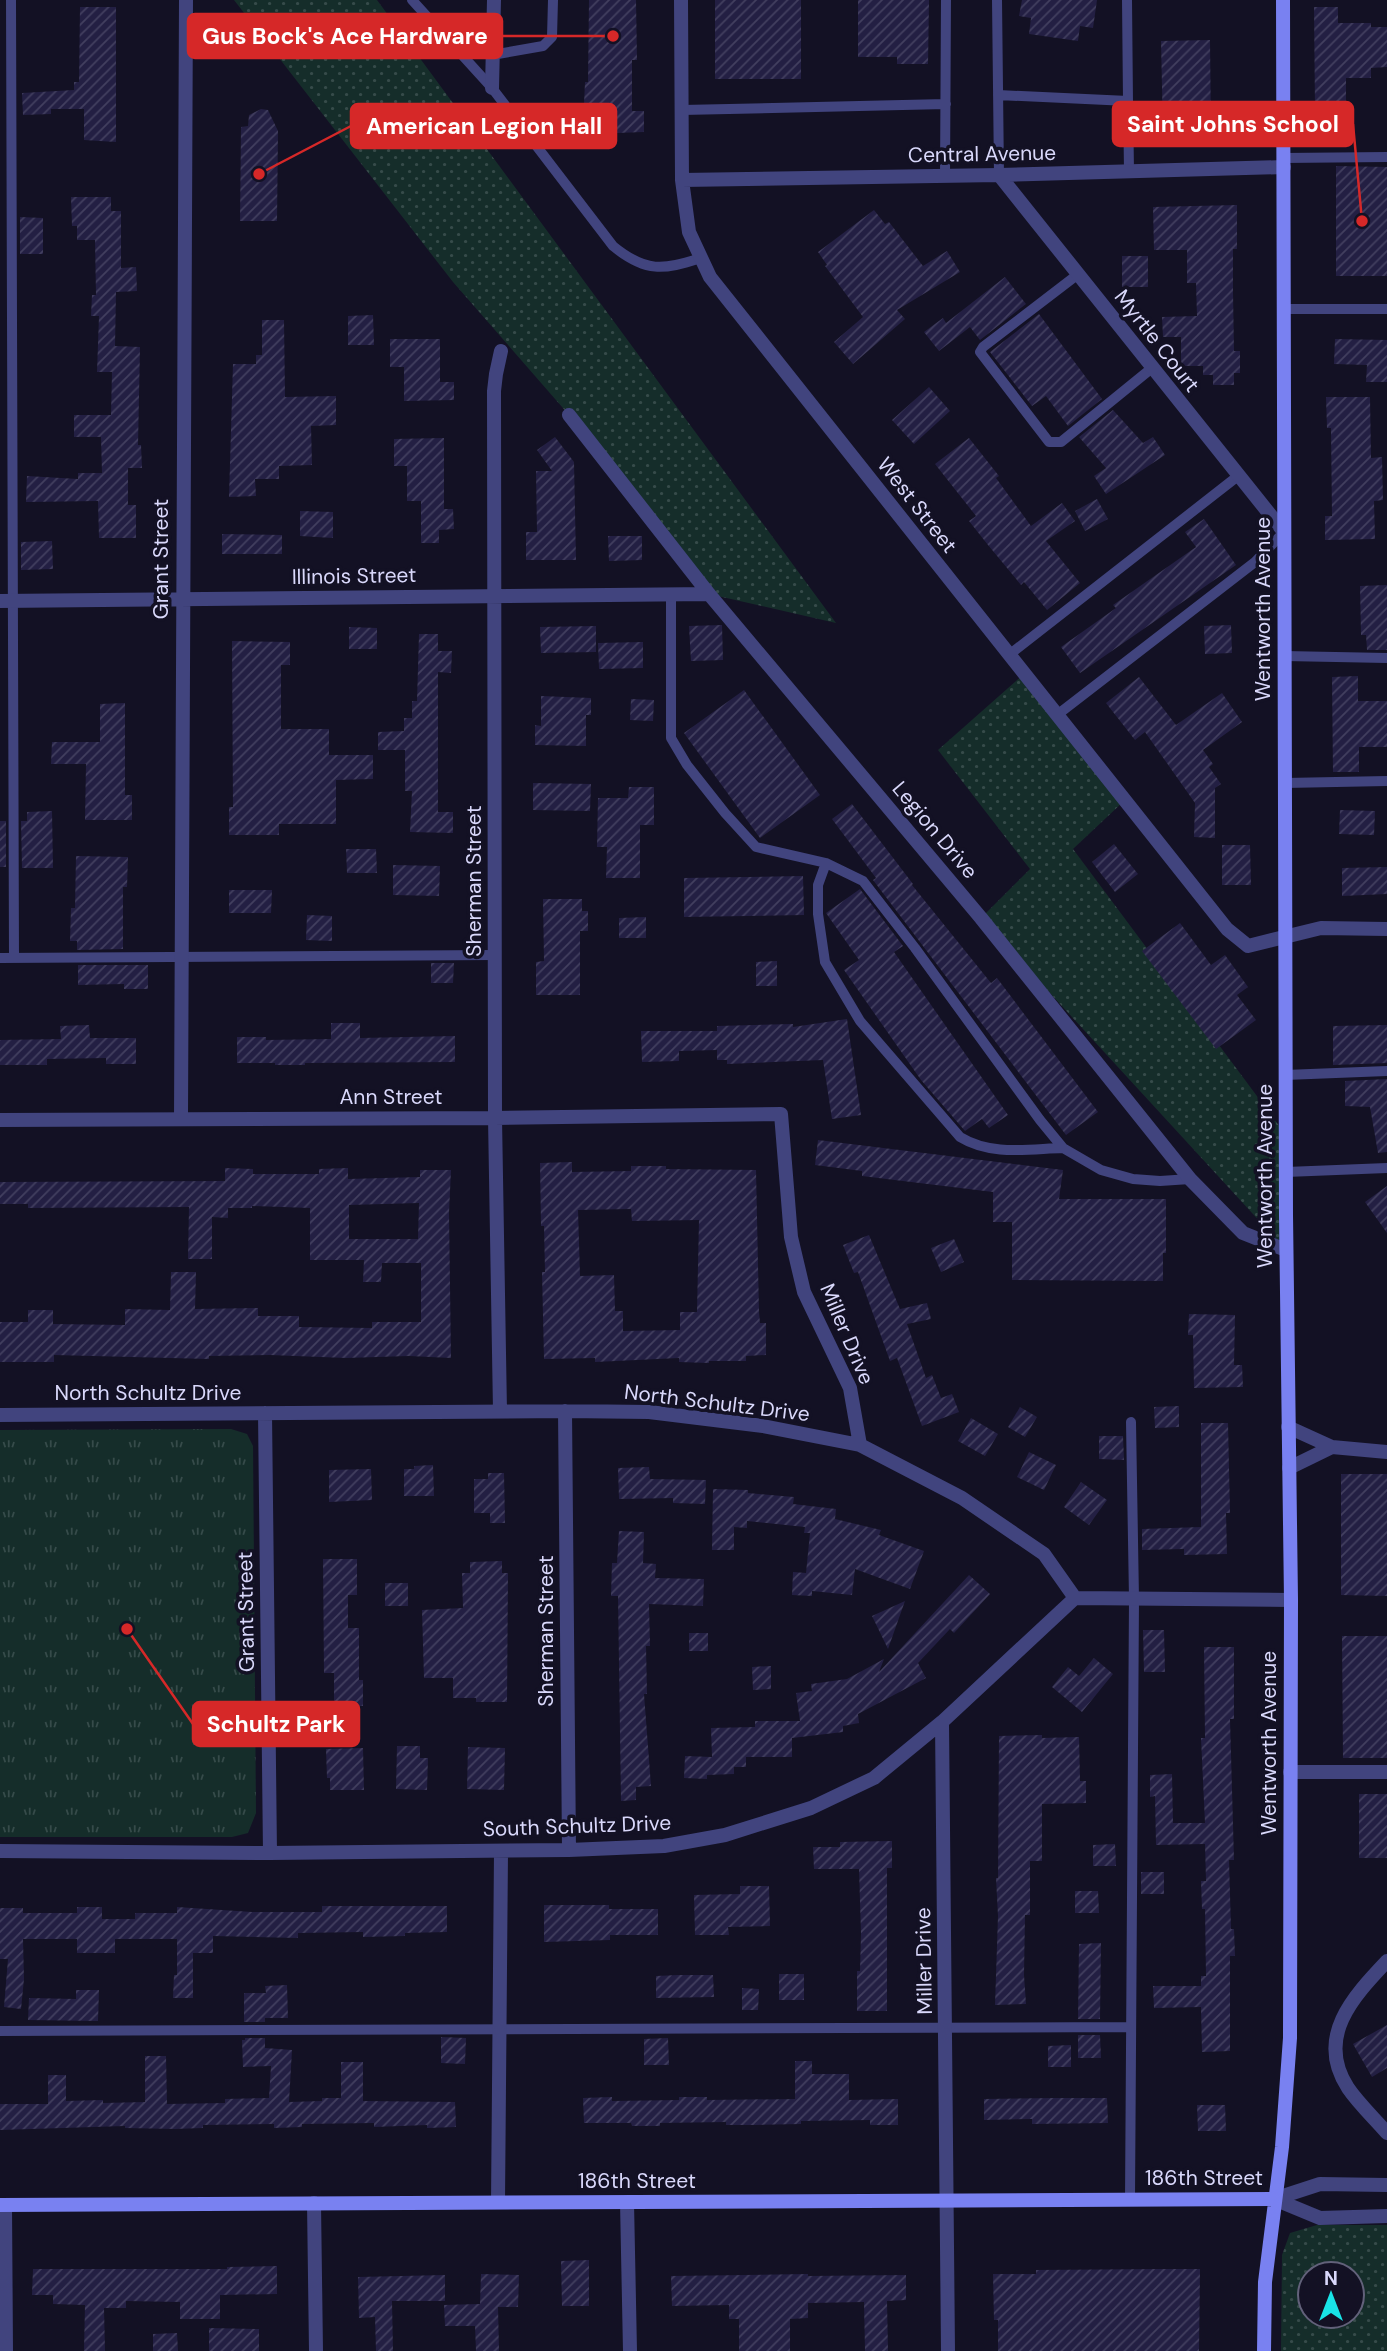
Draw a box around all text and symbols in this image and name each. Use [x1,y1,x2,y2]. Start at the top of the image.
callout: Gus Bock's Ace Hardware [188,14,502,58]
text: Gus Bock's Ace Hardware [202,21,488,51]
callout: Saint Johns School [1113,102,1353,146]
callout: American Legion Hall [351,104,616,148]
text: Saint Johns School [1127,109,1339,139]
text: American Legion Hall [366,111,602,141]
street label: Central Avenue [908,139,1056,169]
street label: Myrtle Court [1108,284,1206,398]
street label: West Street [871,451,963,559]
street label: Grant Street [147,499,175,619]
street label: Wentworth Avenue [1249,517,1277,701]
street label: Illinois Street [292,561,416,591]
street label: Legion Drive [886,775,984,885]
street label: Sherman Street [460,805,488,957]
street label: Ann Street [339,1083,443,1111]
street label: Wentworth Avenue [1251,1084,1279,1268]
street label: Miller Drive [813,1279,881,1389]
street label: North Schultz Drive [623,1378,811,1428]
street label: North Schultz Drive [55,1379,241,1407]
street label: Grant Street [231,1552,261,1672]
street label: Sherman Street [532,1555,560,1707]
street label: Wentworth Avenue [1255,1651,1283,1835]
callout: Schultz Park [193,1702,359,1746]
text: Schultz Park [207,1709,345,1739]
street label: South Schultz Drive [482,1809,672,1843]
street label: Miller Drive [909,1907,939,2015]
street label: 186th Street [1145,2164,1263,2192]
street label: 186th Street [578,2167,696,2195]
north arrow [1296,2260,1366,2330]
text: N [1324,2266,1338,2291]

